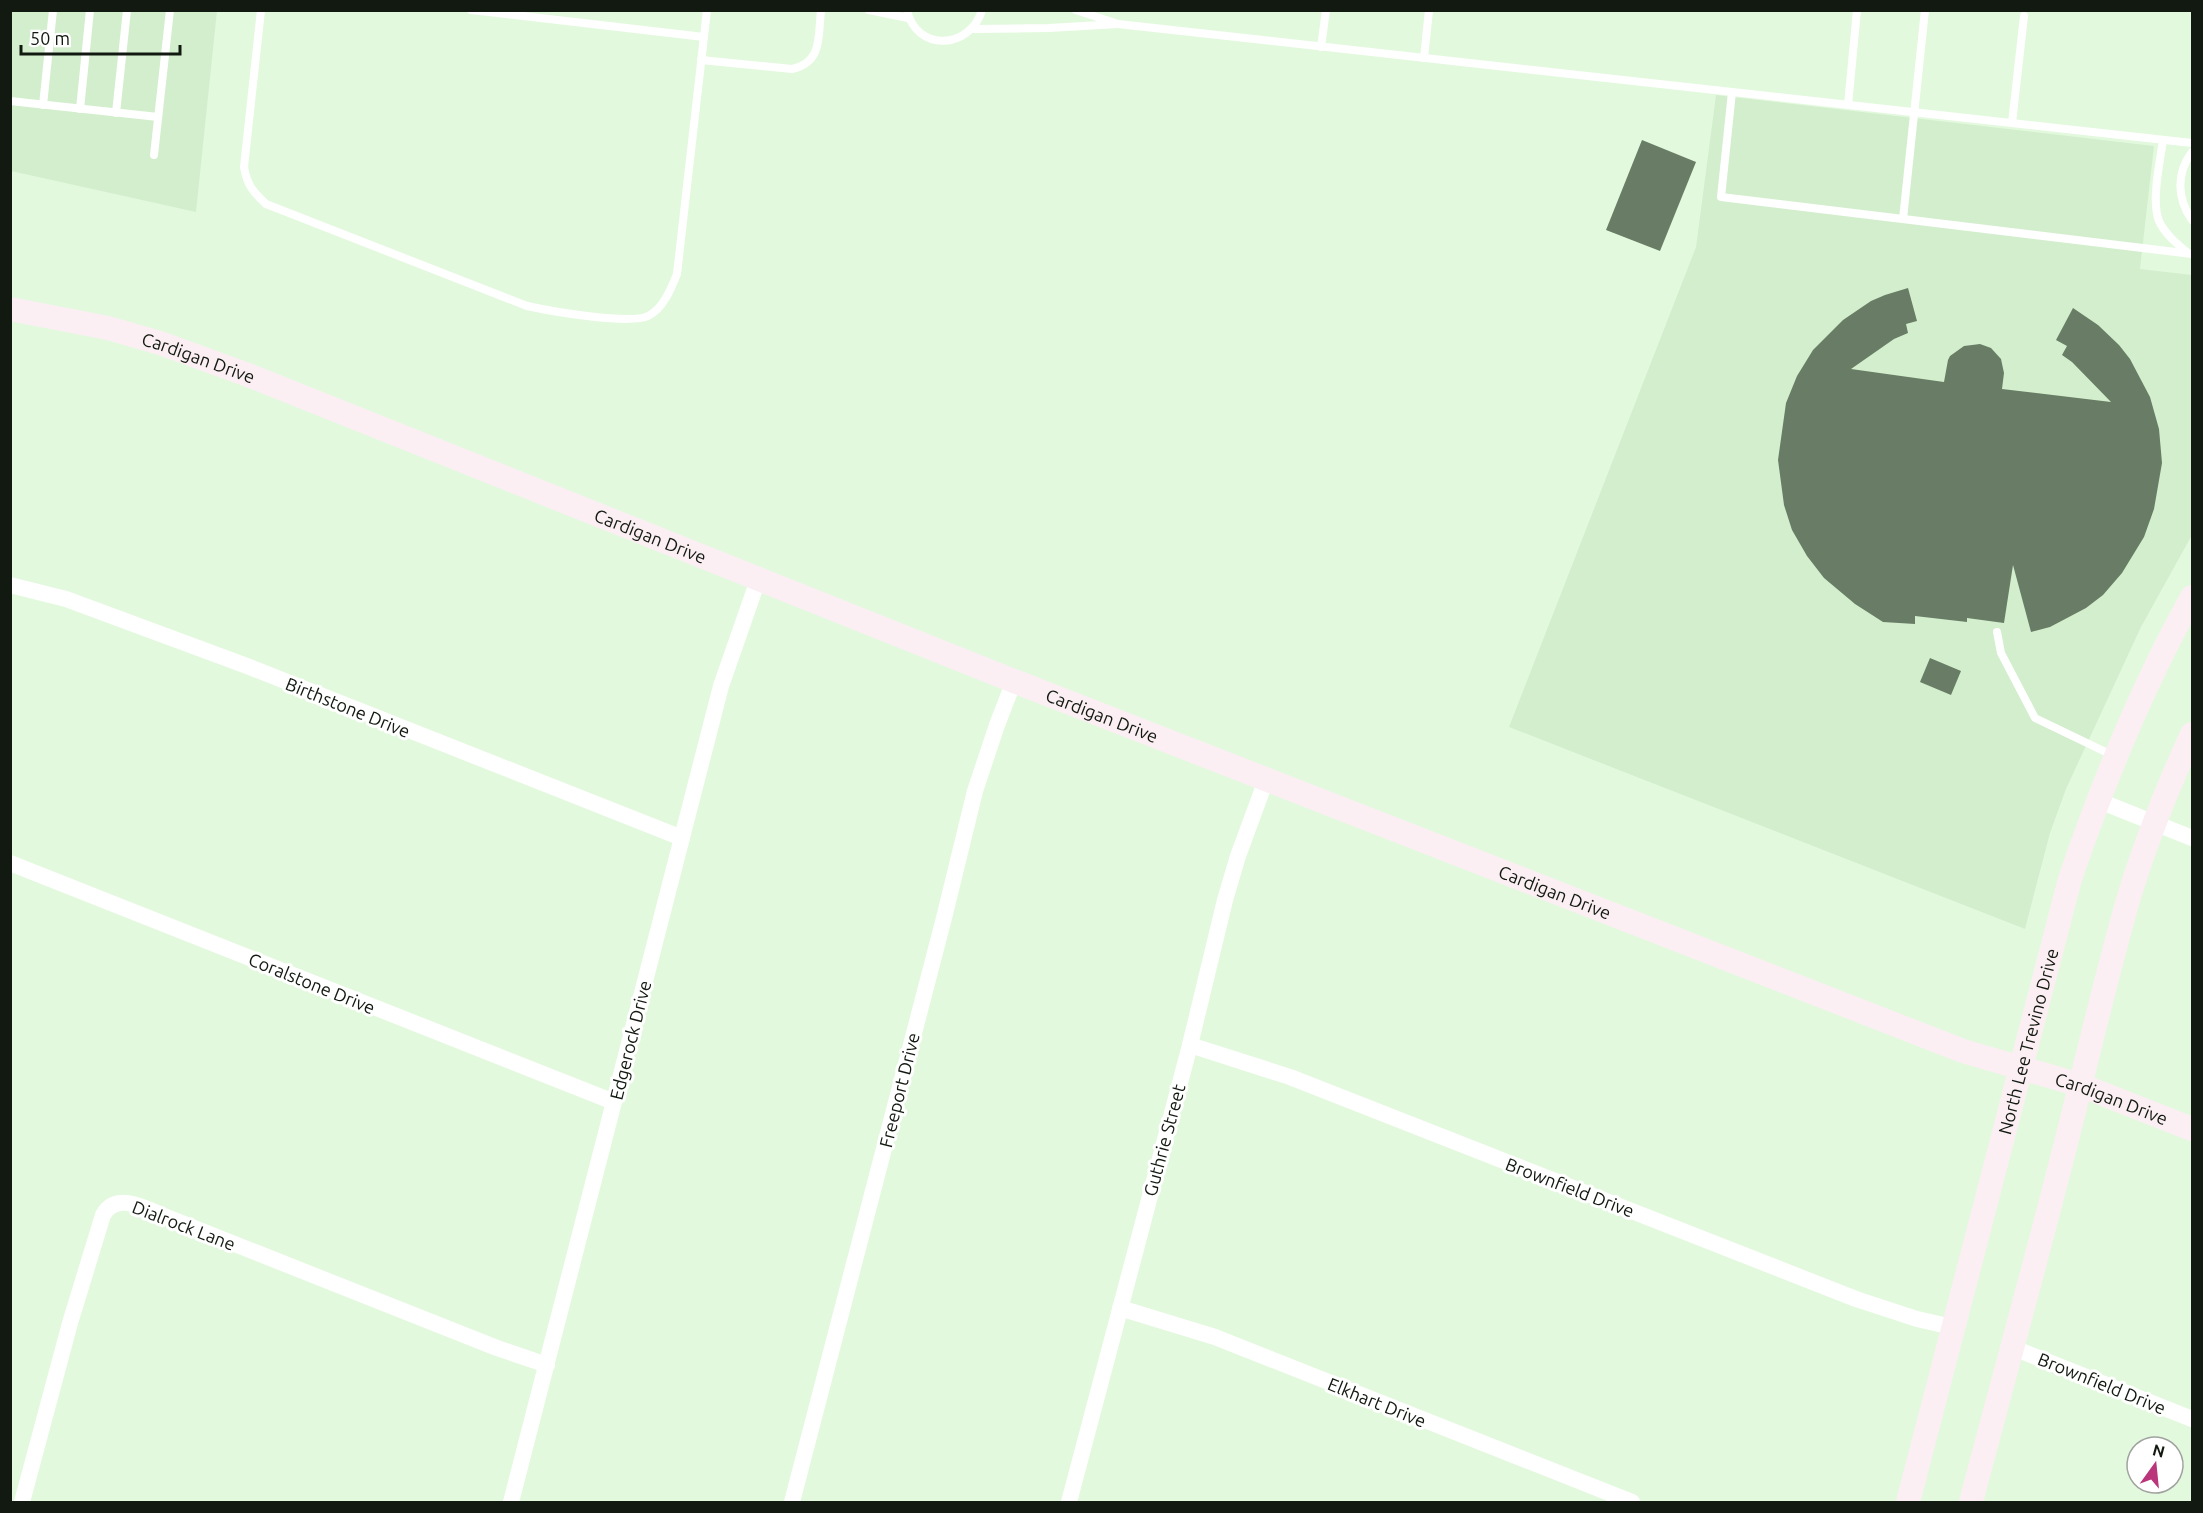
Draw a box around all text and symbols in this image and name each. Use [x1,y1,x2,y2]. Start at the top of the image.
scale bar [21,18,180,56]
text: 50 m [30,28,70,48]
street label: Cardigan Drive [140,328,258,387]
street label: Cardigan Drive [592,504,709,567]
street label: Birthstone Drive [283,673,413,741]
street label: Cardigan Drive [1043,684,1161,746]
street label: Cardigan Drive [1496,861,1614,923]
street label: North Lee Trevino Drive [1994,946,2062,1137]
street label: Coralstone Drive [246,949,378,1017]
street label: Edgerock Drive [606,978,654,1102]
street label: Freeport Drive [875,1031,923,1149]
street label: Cardigan Drive [2053,1068,2171,1128]
street label: Guthrie Street [1139,1082,1189,1198]
street label: Brownfield Drive [1503,1153,1637,1221]
street label: Dialrock Lane [130,1196,238,1254]
street label: Brownfield Drive [2035,1348,2169,1418]
street label: Elkhart Drive [1325,1373,1429,1431]
north arrow [2125,1435,2185,1495]
text: N [2151,1440,2167,1461]

